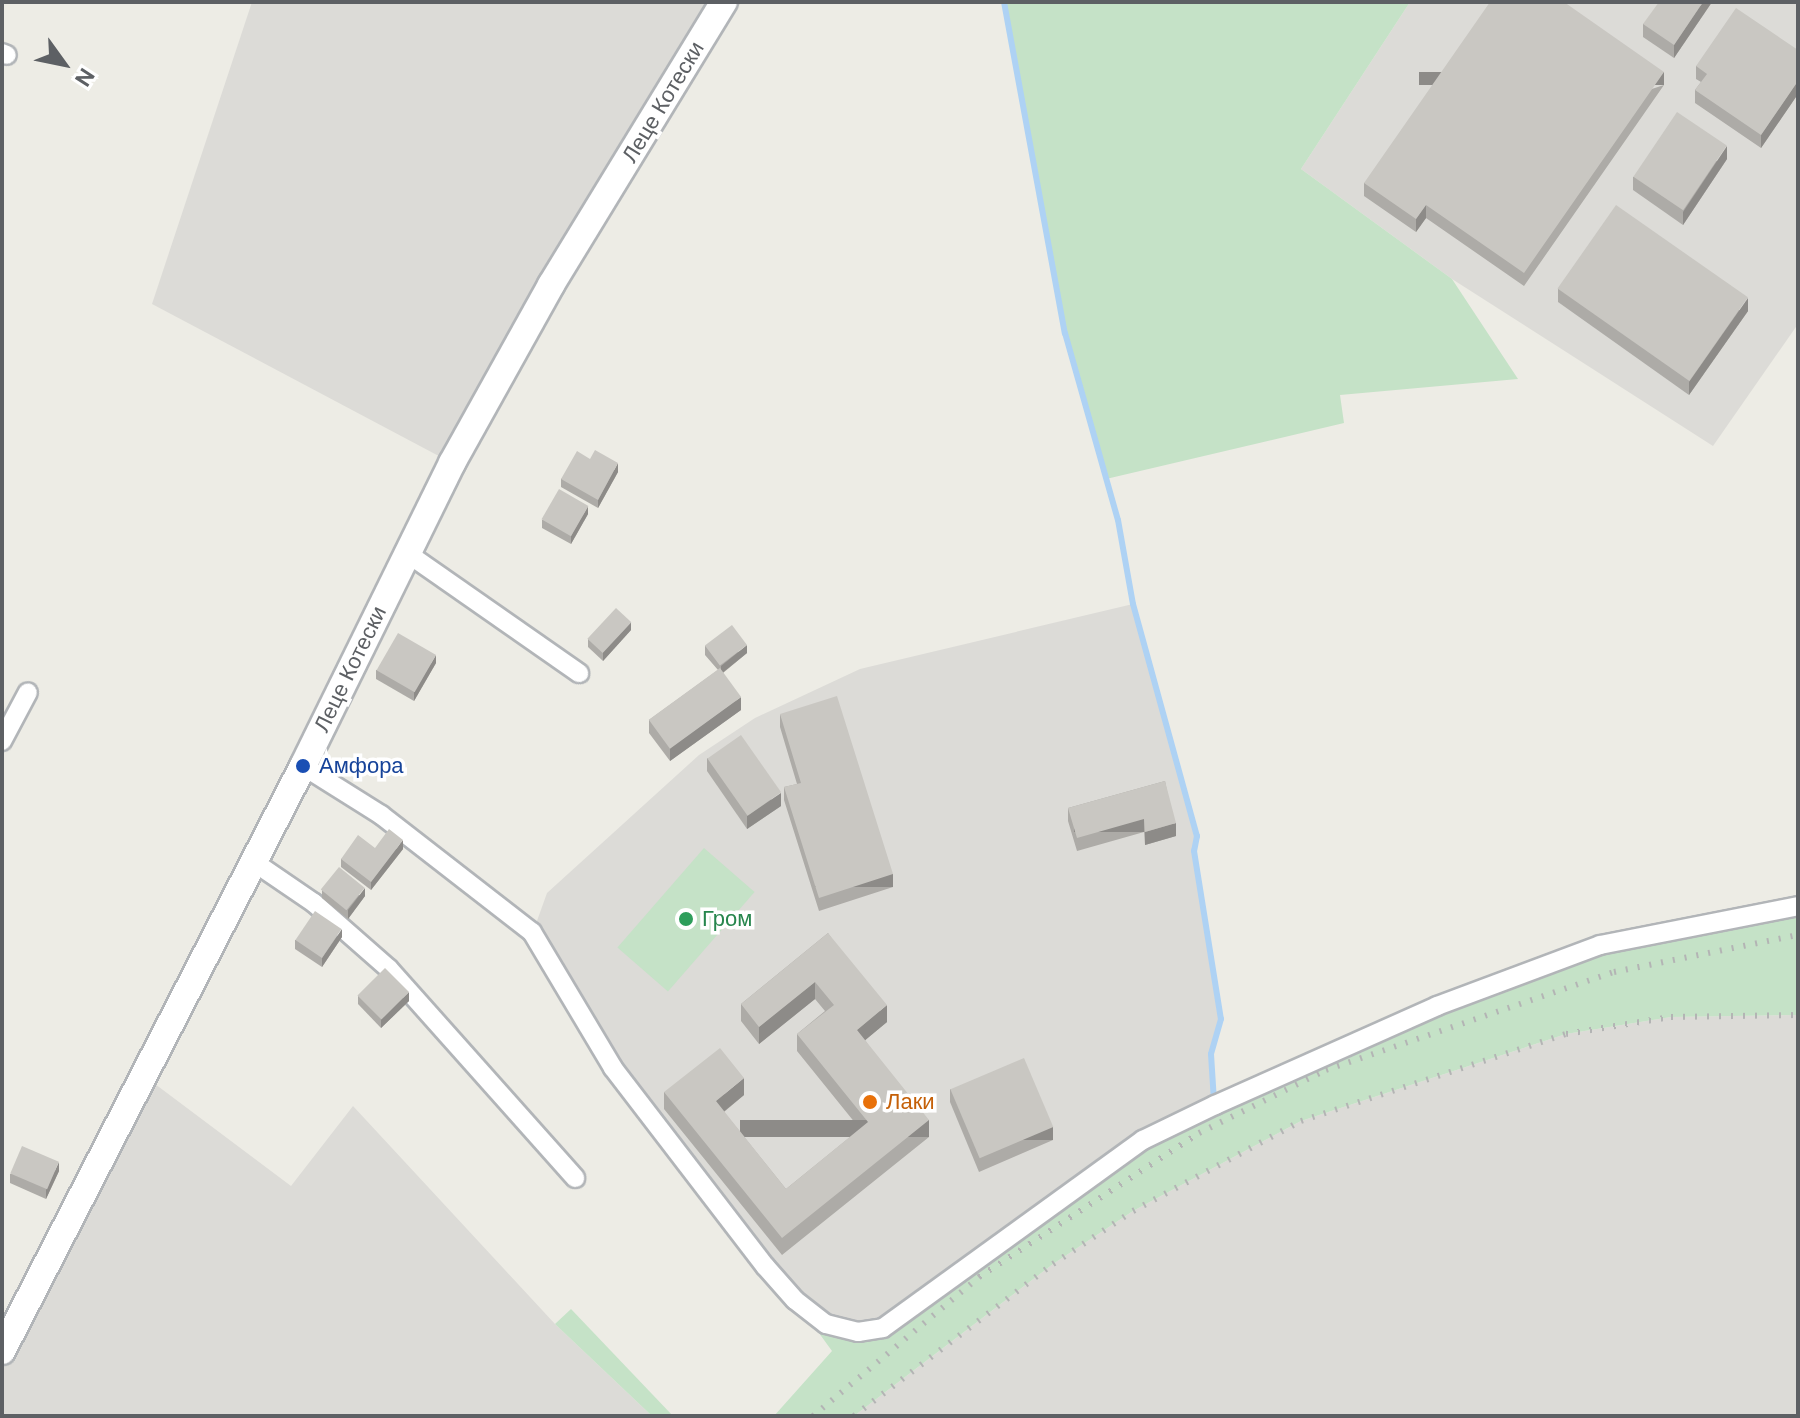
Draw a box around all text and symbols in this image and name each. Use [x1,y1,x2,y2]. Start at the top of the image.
north arrow [24,24,104,104]
street label: Леце Котески [616,37,710,167]
text: N [68,63,101,92]
street label: Леце Котески [308,602,392,736]
place label: Амфора [319,753,404,779]
marker: Амфора [294,757,312,775]
place label: Гром [702,906,752,932]
marker: Гром [677,910,695,928]
place label: Лаки [886,1089,935,1115]
marker: Лаки [861,1093,879,1111]

